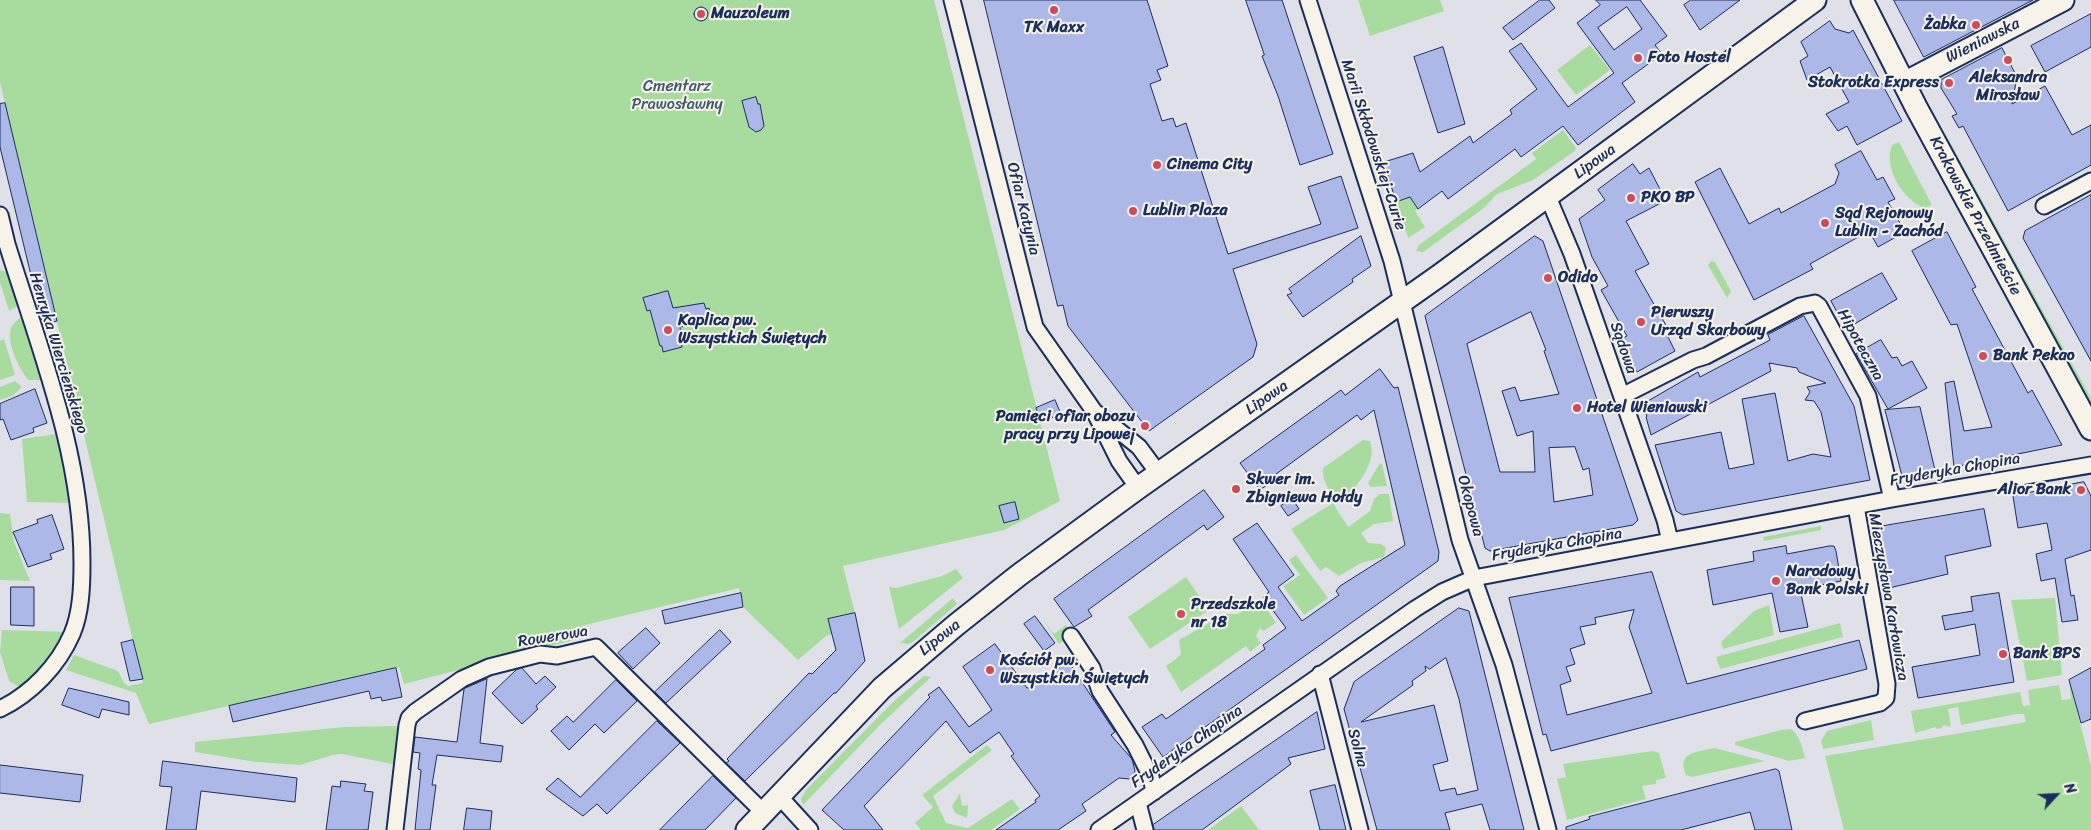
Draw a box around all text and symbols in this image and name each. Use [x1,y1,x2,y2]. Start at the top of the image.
place label: Mauzoleum [711,4,790,24]
marker: TK Maxx [1048,4,1060,16]
marker: Mauzoleum [695,8,707,20]
street label: Wieniawska [1943,14,2023,68]
place label: Żabka [1924,15,1966,35]
place label: TK Maxx [1024,18,1084,38]
marker: Żabka [1970,19,1982,31]
place label: Foto Hostel [1648,48,1731,68]
marker: Foto Hostel [1632,52,1644,64]
marker: Aleksandra Mirosław [2002,54,2014,66]
street label: Marii Skłodowskiej-Curie [1336,57,1410,233]
place label: Aleksandra Mirosław [1969,68,2047,106]
place label: Stokrotka Express [1808,73,1939,93]
park label: Cmentarz Prawosławny [631,77,723,115]
marker: Stokrotka Express [1943,77,1955,89]
street label: Krakowskie Przedmieście [1925,133,2025,299]
street label: Lipowa [1570,140,1620,184]
place label: Cinema City [1167,155,1252,175]
marker: Cinema City [1151,159,1163,171]
street label: Ofiar Katynia [1002,161,1044,257]
place label: PKO BP [1641,188,1694,208]
marker: PKO BP [1625,192,1637,204]
place label: Lublin Plaza [1143,201,1228,221]
place label: Sąd Rejonowy Lublin - Zachód [1835,204,1943,242]
marker: Lublin Plaza [1127,205,1139,217]
marker: Sąd Rejonowy Lublin - Zachód [1819,217,1831,229]
place label: Odido [1558,268,1598,288]
street label: Henryka Wiercieńskiego [24,270,92,436]
marker: Odido [1542,272,1554,284]
place label: Pierwszy Urząd Skarbowy [1651,303,1766,341]
street label: Hipoteczna [1832,306,1888,384]
place label: Kaplica pw. Wszystkich Świętych [678,311,827,349]
marker: Pierwszy Urząd Skarbowy [1635,316,1647,328]
street label: Sądowa [1605,319,1641,377]
marker: Kaplica pw. Wszystkich Świętych [662,324,674,336]
place label: Bank Pekao [1993,346,2075,366]
marker: Bank Pekao [1977,350,1989,362]
street label: Lipowa [1242,377,1292,419]
place label: Hotel Wieniawski [1587,398,1707,418]
marker: Hotel Wieniawski [1571,402,1583,414]
place label: Pamięci ofiar obozu pracy przy Lipowej [996,407,1135,445]
marker: Pamięci ofiar obozu pracy przy Lipowej [1139,420,1151,432]
street label: Fryderyka Chopina [1888,449,2022,491]
place label: Skwer im. Zbigniewa Hołdy [1246,470,1362,508]
street label: Okopowa [1453,473,1487,539]
place label: Alior Bank [1997,480,2071,500]
marker: Skwer im. Zbigniewa Hołdy [1230,483,1242,495]
marker: Alior Bank [2075,484,2087,496]
street label: Mieczysława Karłowicza [1864,512,1912,682]
street label: Fryderyka Chopina [1490,524,1624,566]
place label: Narodowy Bank Polski [1786,562,1868,600]
marker: Narodowy Bank Polski [1770,575,1782,587]
place label: Przedszkole nr 18 [1191,595,1275,633]
marker: Przedszkole nr 18 [1175,608,1187,620]
street label: Lipowa [916,616,964,660]
street label: Rowerowa [517,622,589,652]
place label: Bank BPS [2013,644,2080,664]
marker: Bank BPS [1997,648,2009,660]
place label: Kościół pw. Wszystkich Świętych [1000,651,1149,689]
marker: Kościół pw. Wszystkich Świętych [984,664,996,676]
street label: Fryderyka Chopina [1127,701,1247,793]
street label: Solna [1343,726,1371,770]
north arrow [2031,770,2081,820]
text: N [2057,779,2083,798]

